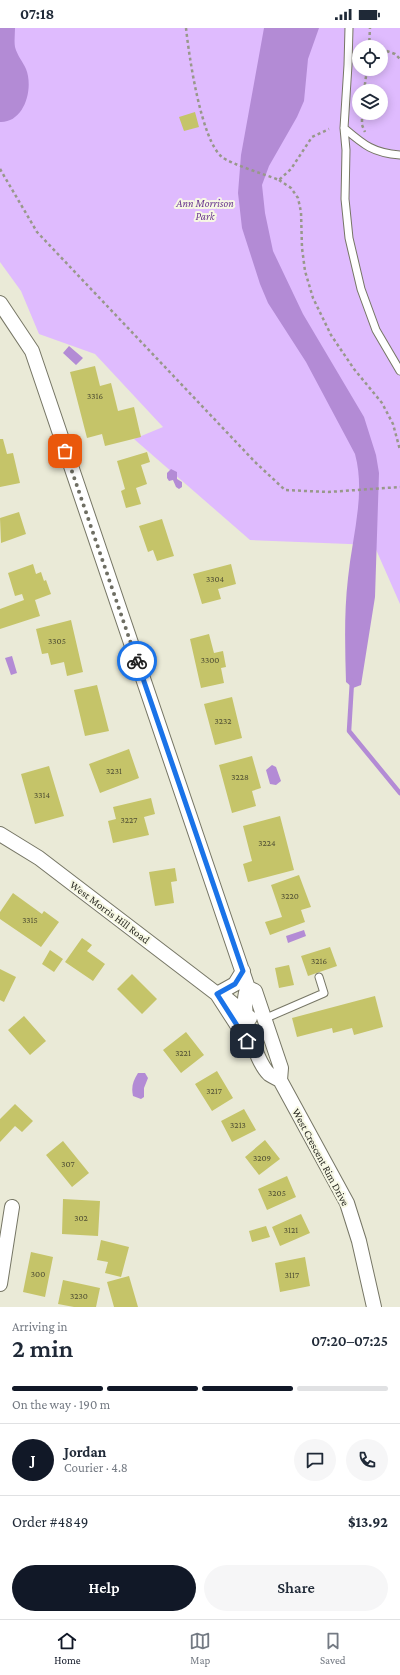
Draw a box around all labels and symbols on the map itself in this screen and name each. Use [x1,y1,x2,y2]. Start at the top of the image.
park label: Ann Morrison Park [175,197,234,222]
house number: 3316 [87,391,103,401]
pin [48,434,82,468]
house number: 3304 [206,574,224,584]
house number: 3305 [48,636,66,646]
courier [117,641,157,681]
house number: 3300 [201,655,219,665]
house number: 3232 [214,716,232,726]
house number: 3231 [106,766,122,776]
house number: 3228 [231,772,249,782]
house number: 3314 [34,790,50,800]
house number: 3227 [121,815,137,825]
house number: 3224 [258,838,276,848]
street label: West Morris Hill Road [68,878,152,946]
house number: 3220 [281,891,299,901]
house number: 3315 [22,915,38,925]
house number: 3216 [311,956,327,966]
pin [230,1024,264,1058]
house number: 3221 [175,1048,191,1058]
house number: 3217 [206,1086,222,1096]
street label: West Crescent Rim Drive [290,1106,352,1208]
house number: 3213 [230,1120,246,1130]
house number: 3209 [253,1153,272,1163]
house number: 307 [61,1159,75,1169]
house number: 3205 [268,1188,286,1198]
house number: 302 [74,1213,88,1223]
house number: 3121 [284,1225,298,1235]
house number: 300 [31,1269,45,1279]
house number: 3117 [285,1270,299,1280]
house number: 3230 [70,1291,88,1301]

